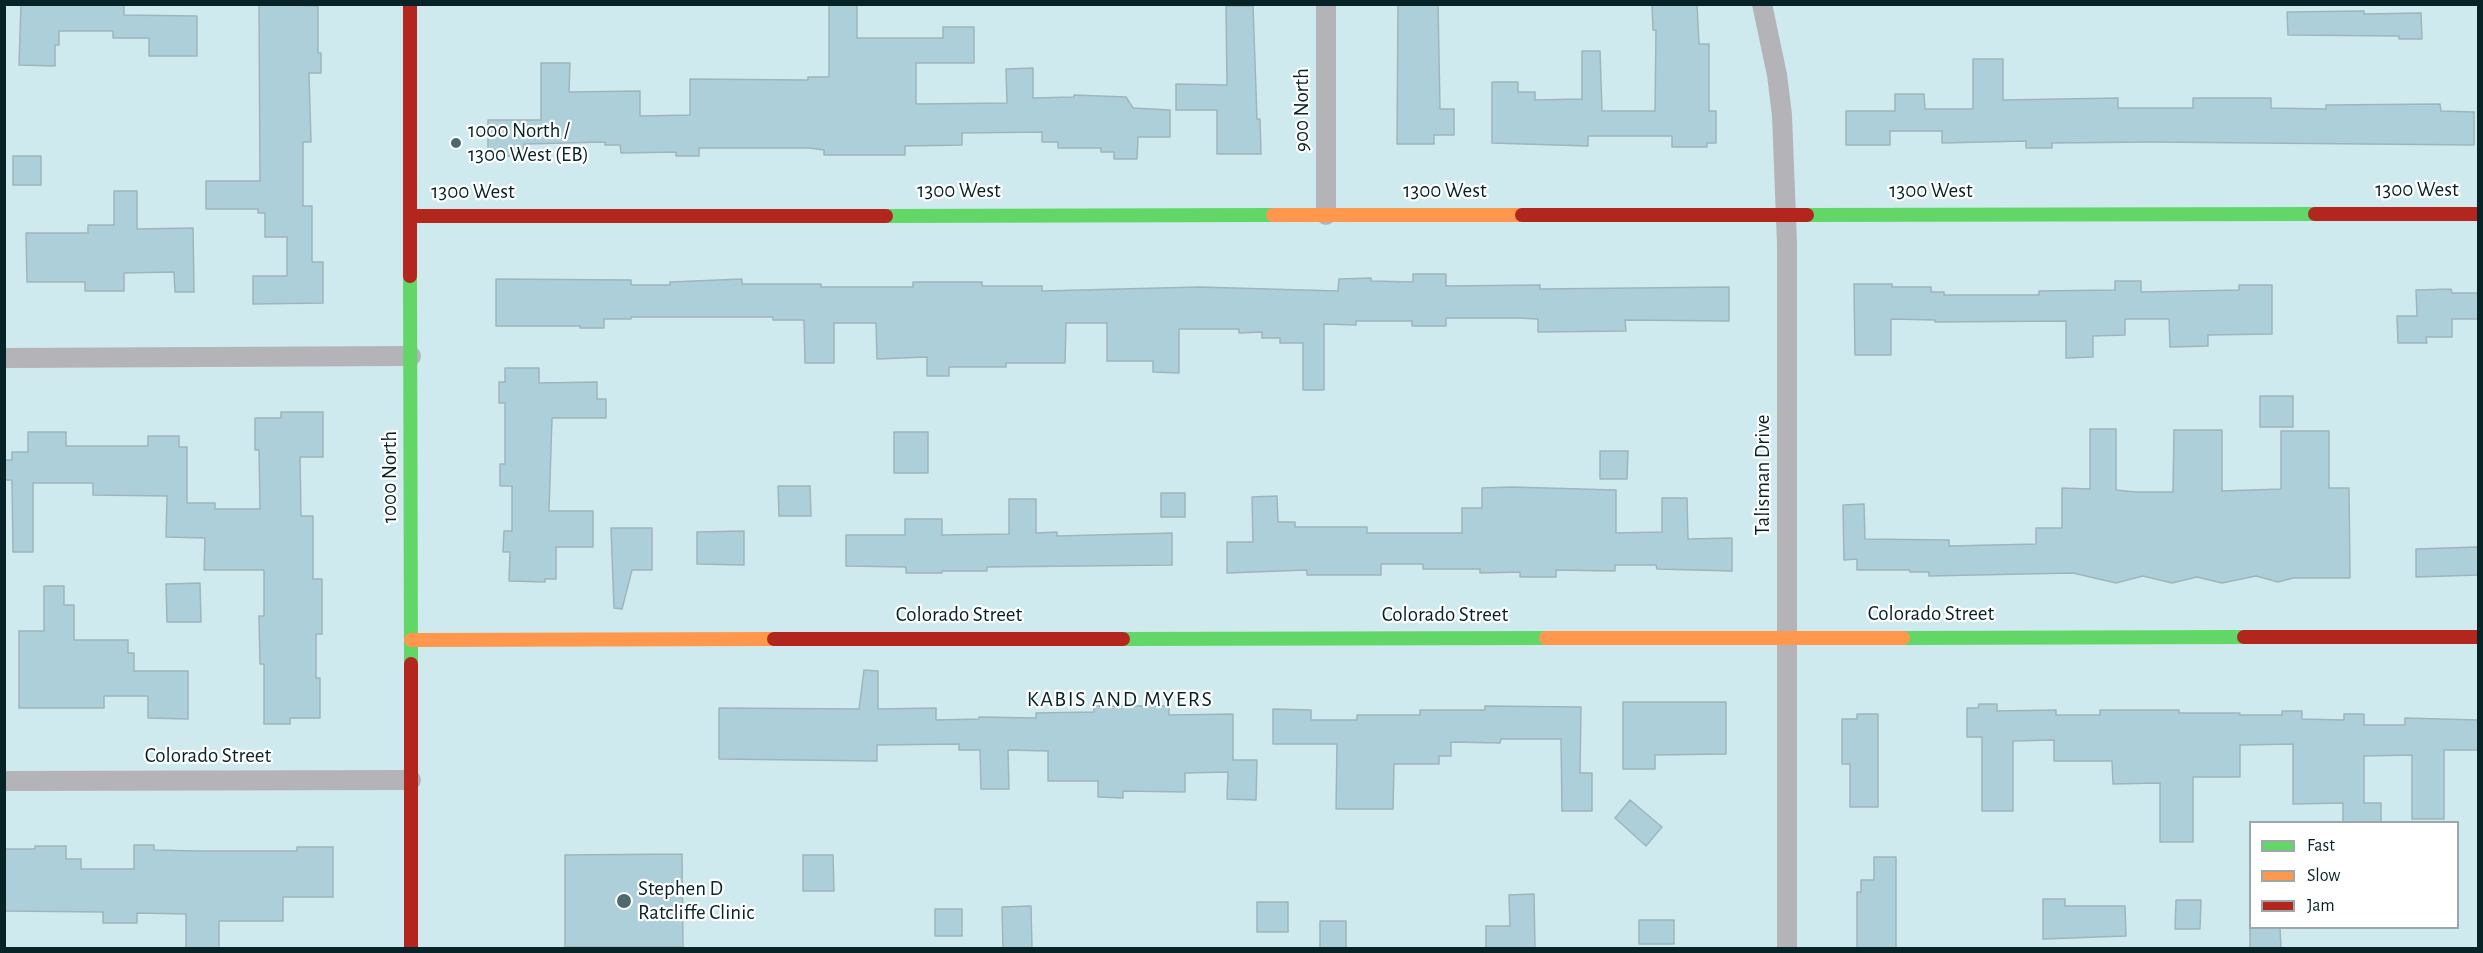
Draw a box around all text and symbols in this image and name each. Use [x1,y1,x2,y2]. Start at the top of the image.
street label: 900 North [1289,68,1315,152]
place label: 1000 North / 1300 West (EB) [468,118,589,168]
marker: 1000 North / 1300 West (EB) [449,136,463,150]
street label: 1300 West [2375,177,2459,203]
street label: 1300 West [917,178,1001,204]
street label: 1300 West [1403,178,1487,204]
street label: 1300 West [1889,178,1973,204]
street label: 1300 West [431,179,515,205]
street label: Talisman Drive [1750,415,1776,535]
street label: 1000 North [377,431,403,523]
street label: Colorado Street [1868,601,1994,627]
street label: Colorado Street [896,602,1022,628]
street label: Colorado Street [1382,602,1508,628]
district label: KABIS AND MYERS [1027,686,1213,712]
street label: Colorado Street [145,743,271,769]
legend [2249,821,2459,929]
text: Fast [2307,837,2335,855]
text: Slow [2307,867,2340,885]
place label: Stephen D Ratcliffe Clinic [638,876,754,926]
marker: Stephen D Ratcliffe Clinic [615,892,633,910]
text: Jam [2307,897,2335,915]

